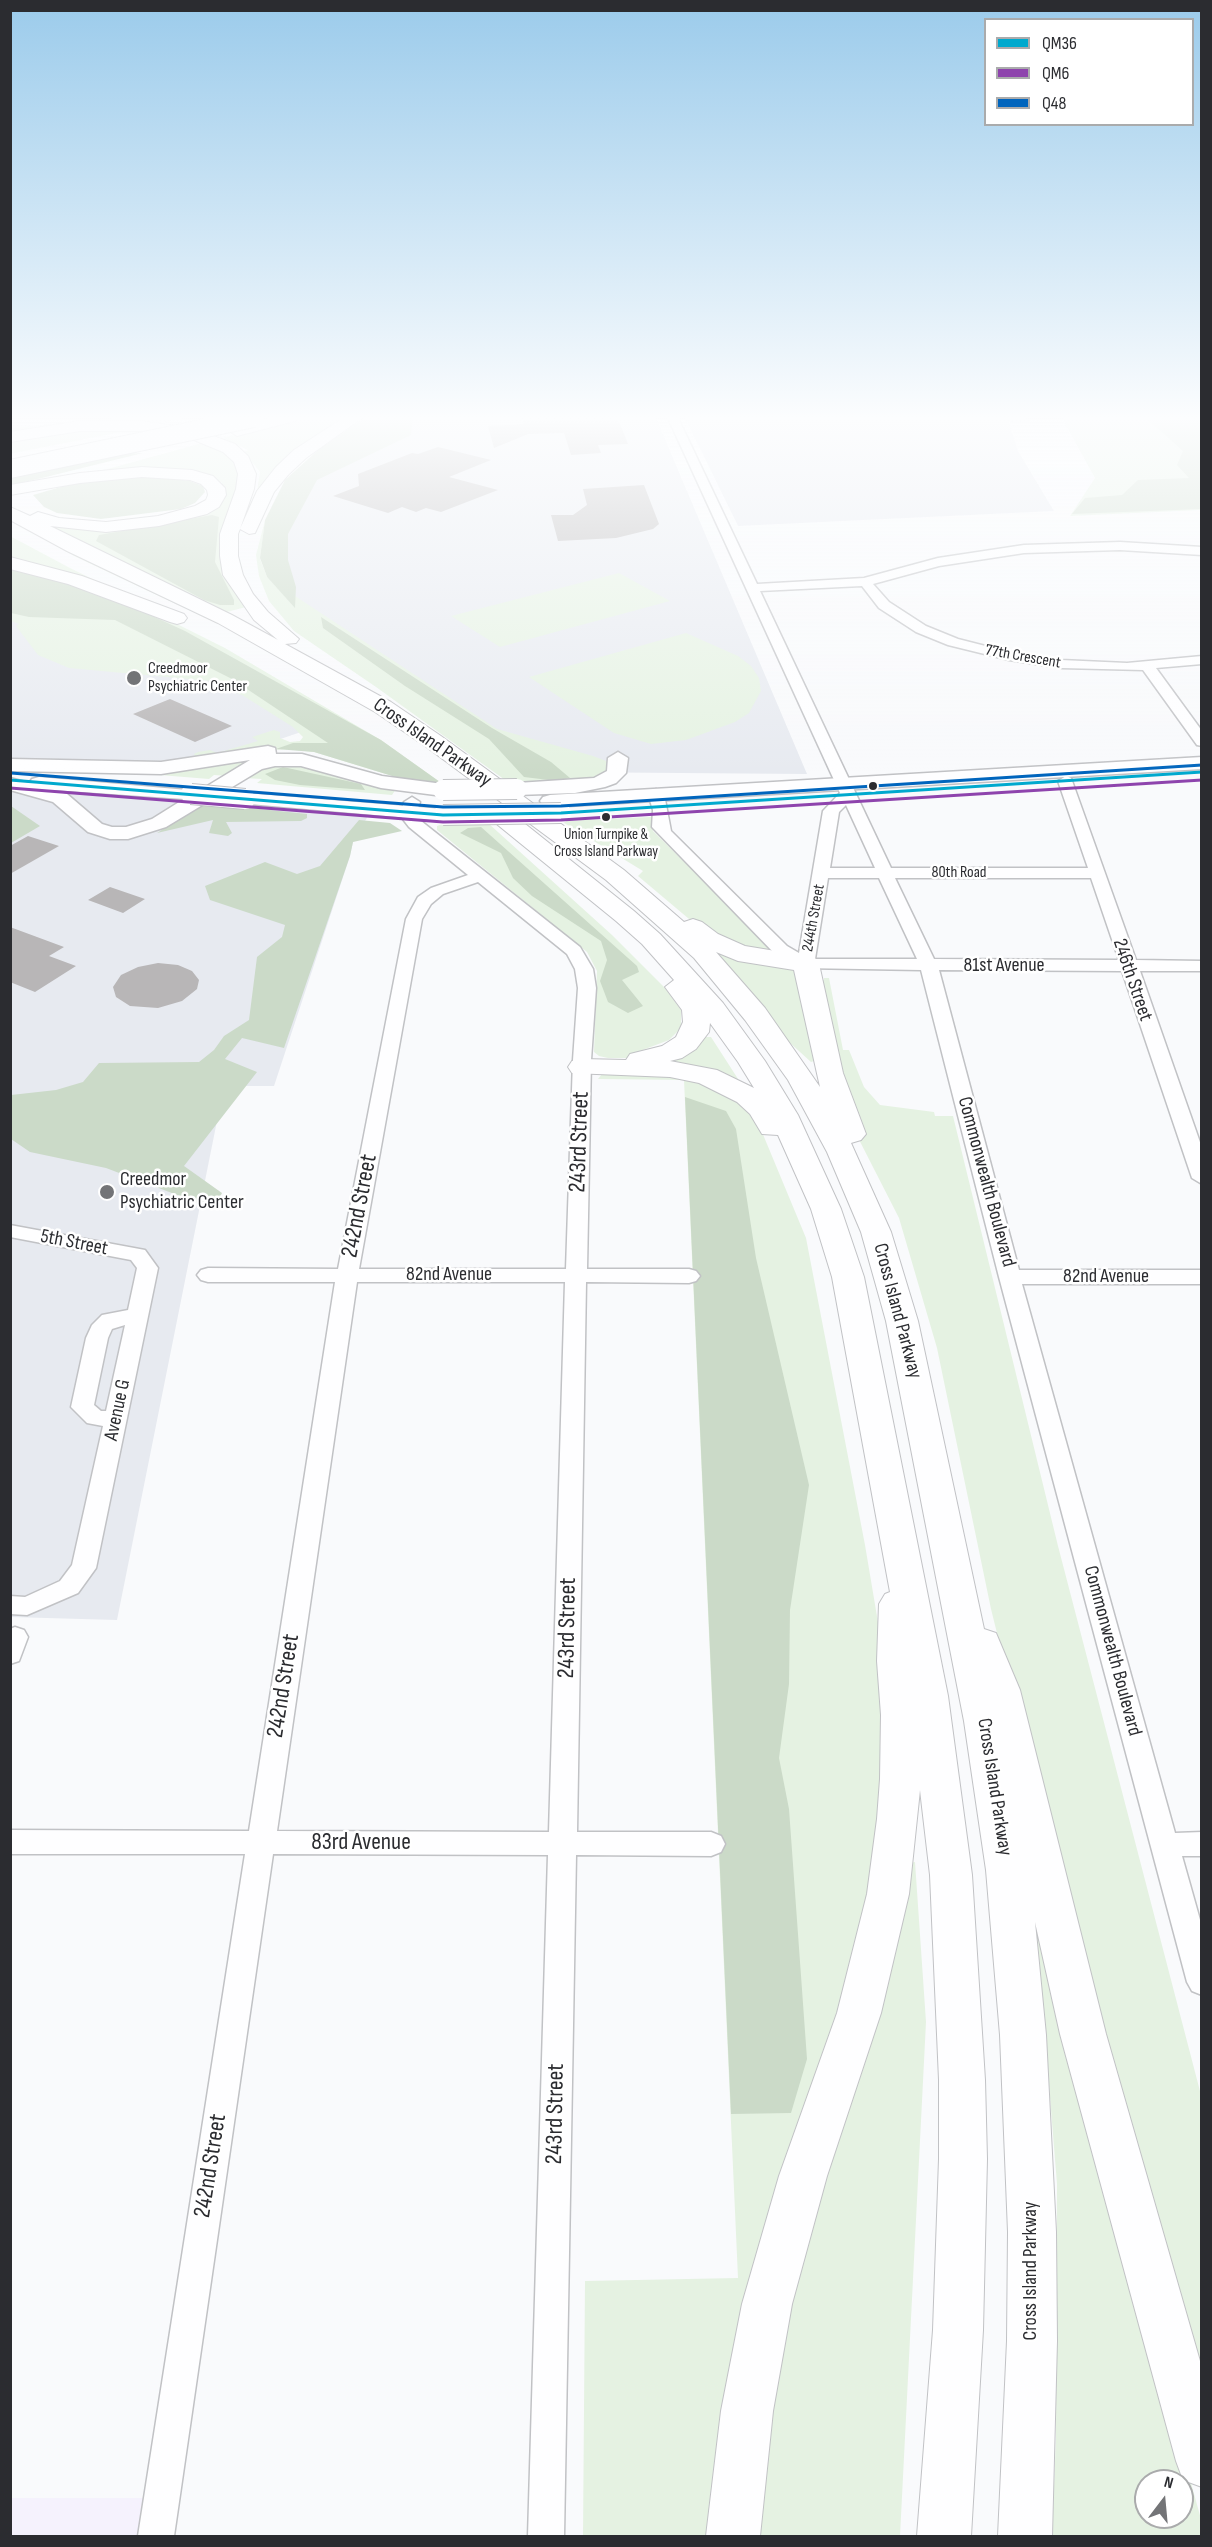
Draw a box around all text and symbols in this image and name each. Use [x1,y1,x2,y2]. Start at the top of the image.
legend [984,18,1194,126]
text: QM36 [1042,33,1077,54]
text: QM6 [1042,63,1069,84]
text: Q48 [1042,93,1066,114]
street label: 77th Crescent [984,641,1062,673]
place label: Creedmoor Psychiatric Center [148,659,247,697]
marker: Creedmoor Psychiatric Center [125,669,143,687]
street label: Cross Island Parkway [368,693,496,793]
unlabelled marker [867,780,879,792]
marker: Union Turnpike & Cross Island Parkway [600,811,612,823]
place label: Union Turnpike & Cross Island Parkway [554,826,658,861]
street label: 80th Road [931,863,987,883]
street label: 244th Street [799,883,829,953]
street label: 246th Street [1107,936,1157,1024]
street label: 81st Avenue [963,954,1045,978]
street label: 243rd Street [564,1091,596,1193]
street label: Commonwealth Boulevard [952,1094,1020,1270]
street label: 242nd Street [336,1152,384,1260]
place label: Creedmor Psychiatric Center [120,1168,244,1215]
marker: Creedmor Psychiatric Center [98,1183,116,1201]
street label: 5th Street [38,1225,110,1261]
street label: Cross Island Parkway [867,1241,927,1381]
street label: 82nd Avenue [406,1263,492,1287]
street label: 82nd Avenue [1063,1265,1149,1289]
street label: Avenue G [100,1377,136,1443]
street label: Commonwealth Boulevard [1078,1563,1146,1739]
street label: 243rd Street [553,1577,583,1679]
street label: 242nd Street [262,1632,306,1740]
street label: Cross Island Parkway [971,1717,1017,1857]
street label: 83rd Avenue [311,1829,411,1857]
street label: 243rd Street [541,2063,571,2165]
street label: 242nd Street [189,2112,233,2220]
street label: Cross Island Parkway [1019,2202,1043,2340]
north arrow [1134,2469,1194,2529]
text: N [1162,2473,1175,2493]

